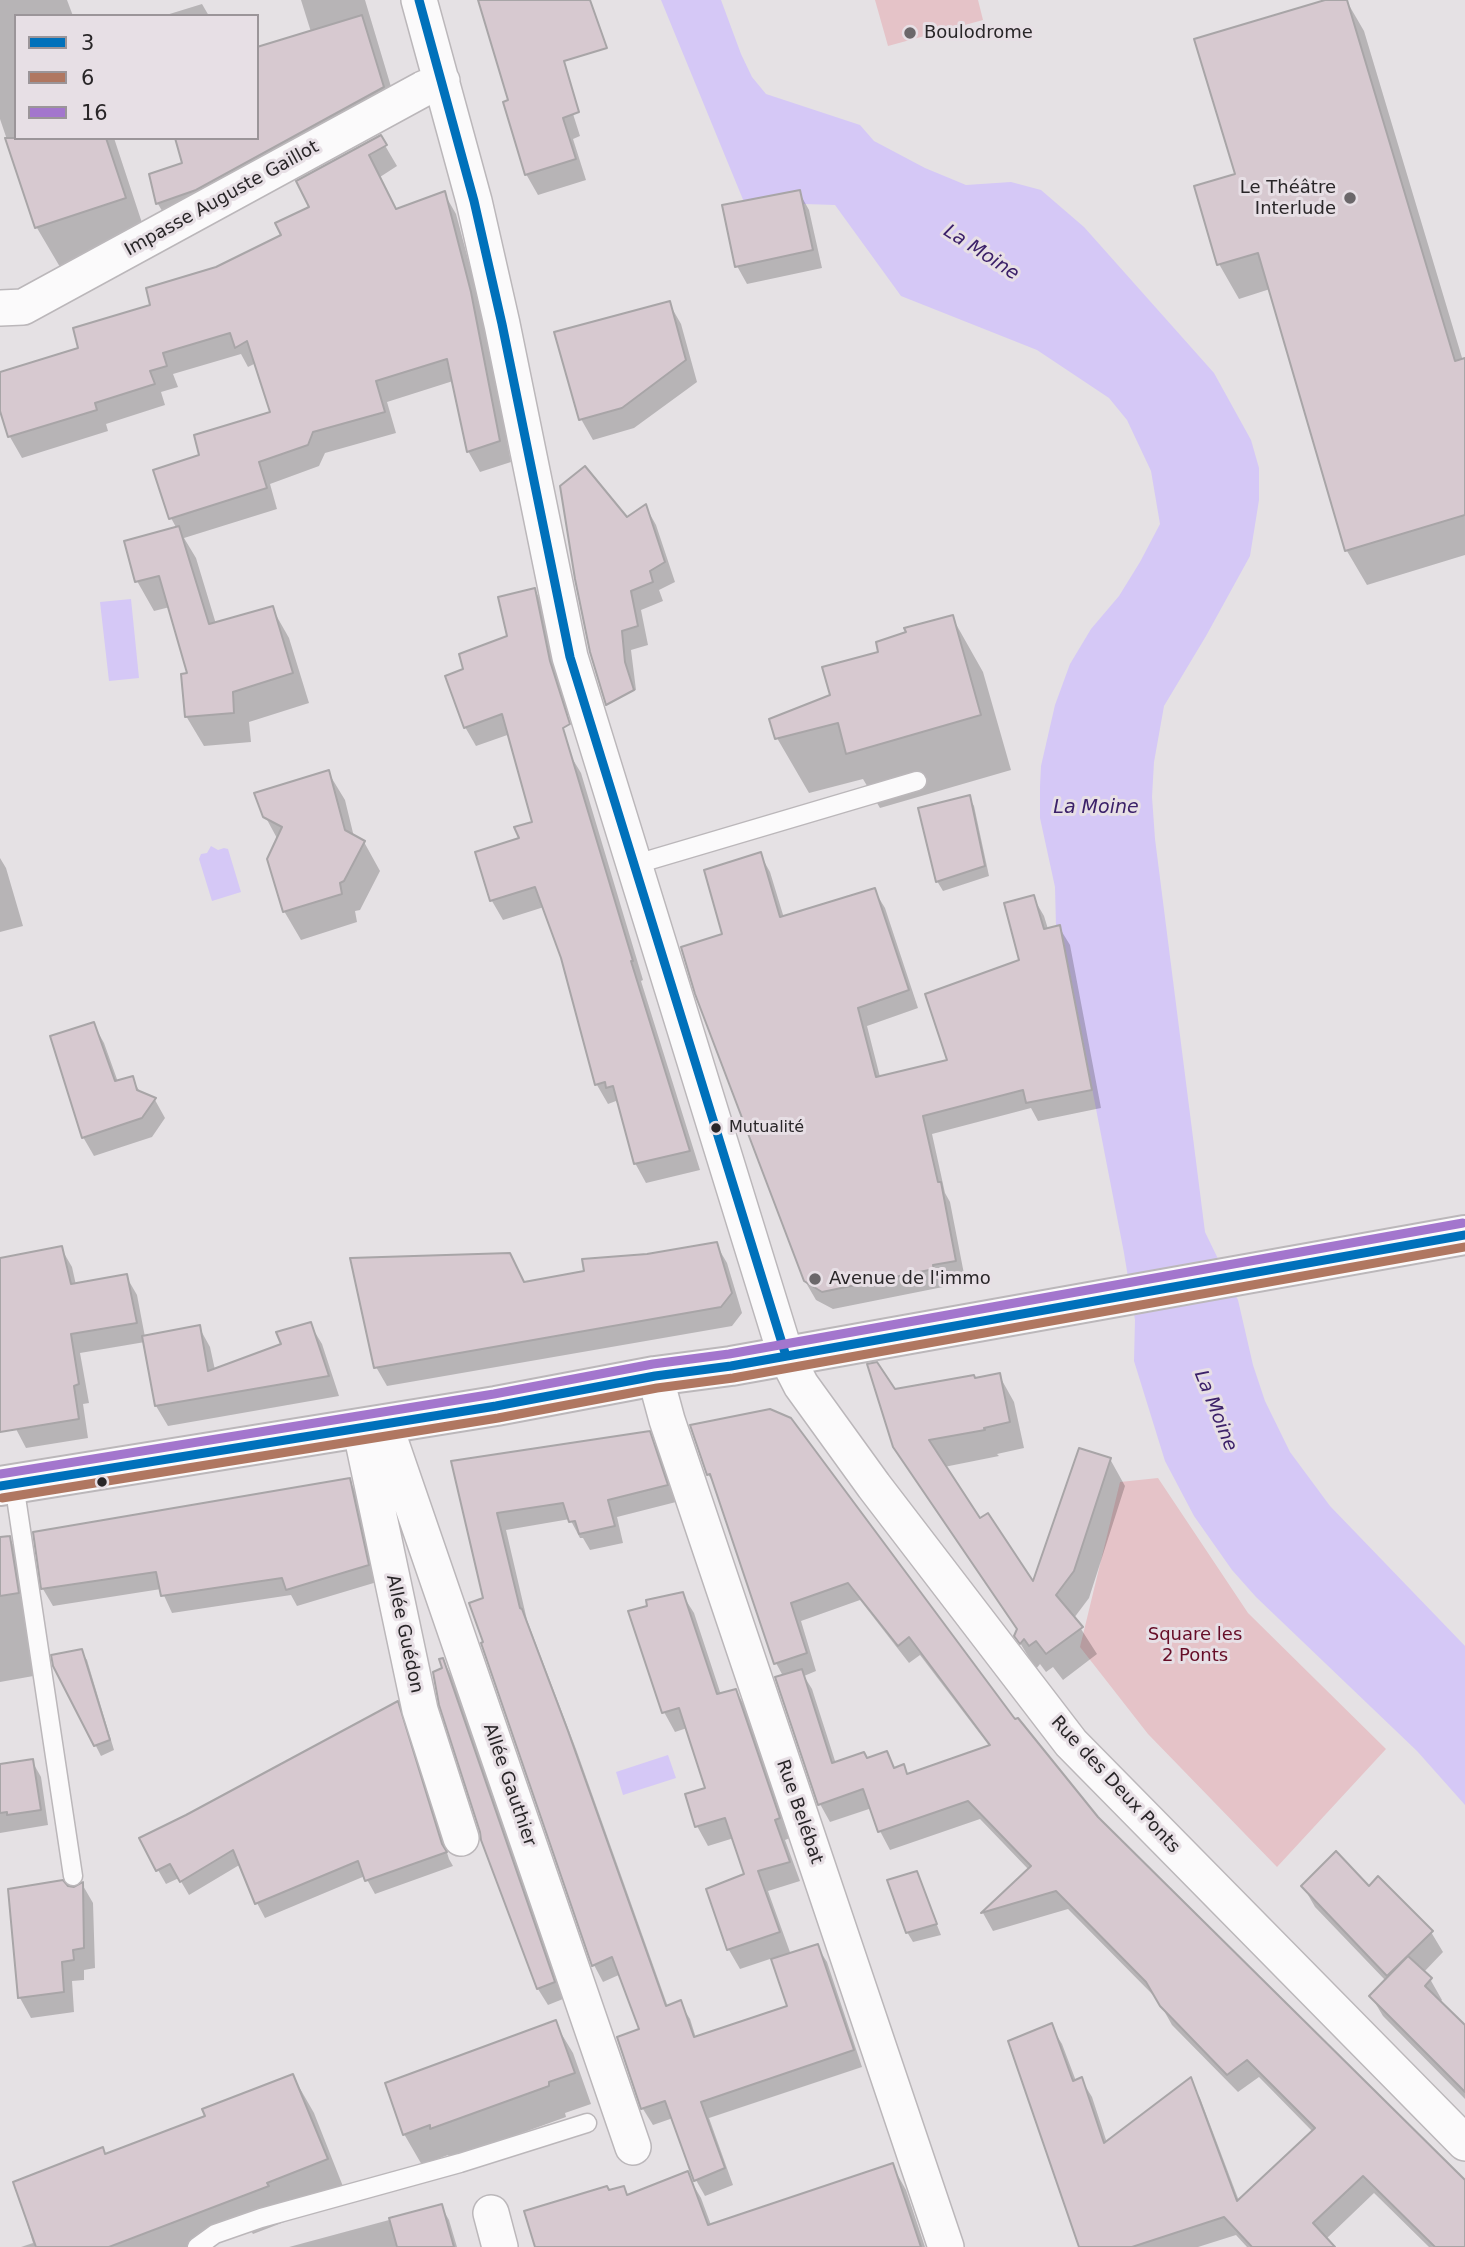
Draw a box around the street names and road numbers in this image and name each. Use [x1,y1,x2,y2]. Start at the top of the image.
street label: Impasse Auguste Gaillot [121,137,323,261]
street label: Allée Guédon [381,1573,427,1695]
street label: Rue des Deux Ponts [1046,1712,1184,1858]
street label: Allée Gauthier [478,1721,540,1849]
street label: Rue Belébat [771,1757,827,1867]

